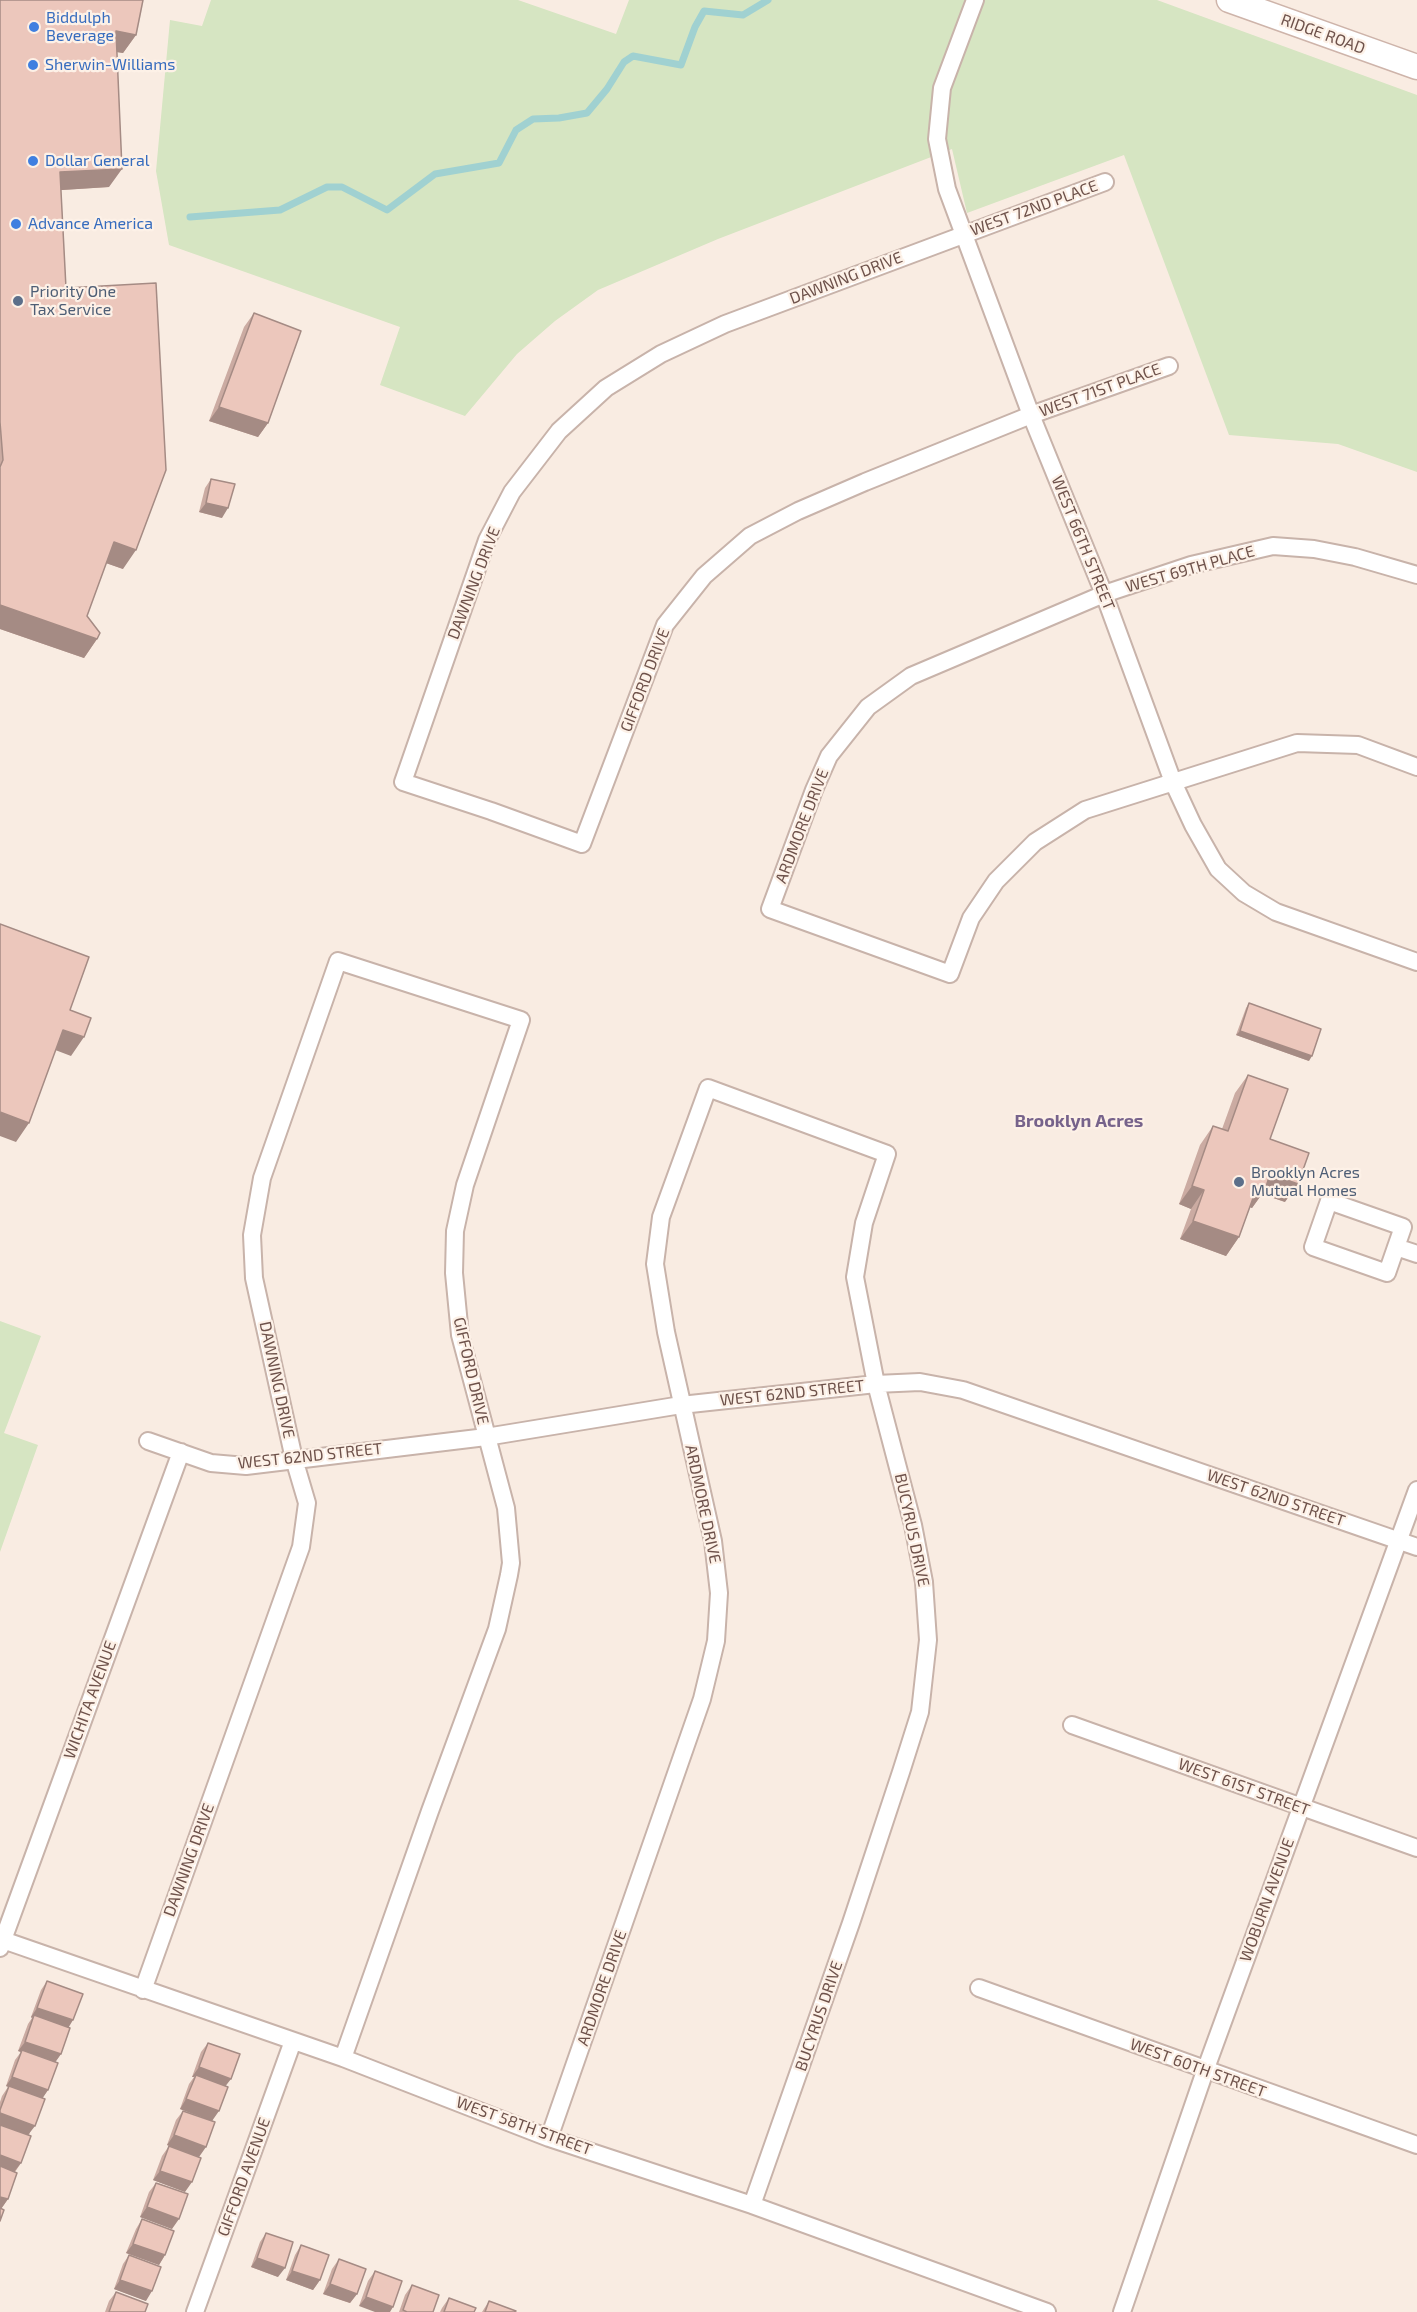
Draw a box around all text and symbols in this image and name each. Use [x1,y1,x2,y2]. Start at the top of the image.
place label: Biddulph Beverage [46,8,114,46]
street label: RIDGE ROAD [1278,10,1368,58]
marker: Biddulph Beverage [27,20,41,34]
place label: Sherwin-Williams [45,55,175,75]
marker: Sherwin-Williams [26,58,40,72]
place label: Dollar General [45,151,149,171]
marker: Dollar General [26,154,40,168]
street label: WEST 72ND PLACE [968,176,1100,240]
place label: Advance America [28,214,153,234]
marker: Advance America [9,217,23,231]
street label: DAWNING DRIVE [787,248,905,308]
place label: Priority One Tax Service [30,282,116,320]
marker: Priority One Tax Service [11,294,25,308]
street label: WEST 71ST PLACE [1037,359,1163,421]
street label: WEST 66TH STREET [1047,473,1119,613]
street label: DAWNING DRIVE [444,524,504,642]
street label: WEST 69TH PLACE [1123,541,1257,597]
street label: GIFFORD DRIVE [616,625,674,735]
street label: ARDMORE DRIVE [771,766,833,886]
district label: Brooklyn Acres [1015,1110,1143,1132]
place label: Brooklyn Acres Mutual Homes [1251,1163,1360,1201]
marker: Brooklyn Acres Mutual Homes [1232,1175,1246,1189]
street label: GIFFORD DRIVE [449,1315,493,1427]
street label: DAWNING DRIVE [255,1320,299,1440]
street label: WEST 62ND STREET [719,1376,865,1410]
street label: WEST 62ND STREET [237,1439,383,1473]
street label: ARDMORE DRIVE [681,1443,725,1565]
street label: WEST 62ND STREET [1204,1465,1348,1531]
street label: BUCYRUS DRIVE [891,1472,933,1588]
street label: WICHITA AVENUE [60,1638,120,1762]
street label: WEST 61ST STREET [1176,1754,1312,1820]
street label: DAWNING DRIVE [160,1801,218,1919]
street label: WOBURN AVENUE [1236,1836,1298,1964]
street label: ARDMORE DRIVE [573,1928,631,2048]
street label: BUCYRUS DRIVE [791,1958,847,2074]
street label: WEST 60TH STREET [1127,2034,1269,2102]
street label: WEST 58TH STREET [453,2092,595,2160]
street label: GIFFORD AVENUE [214,2115,274,2239]

